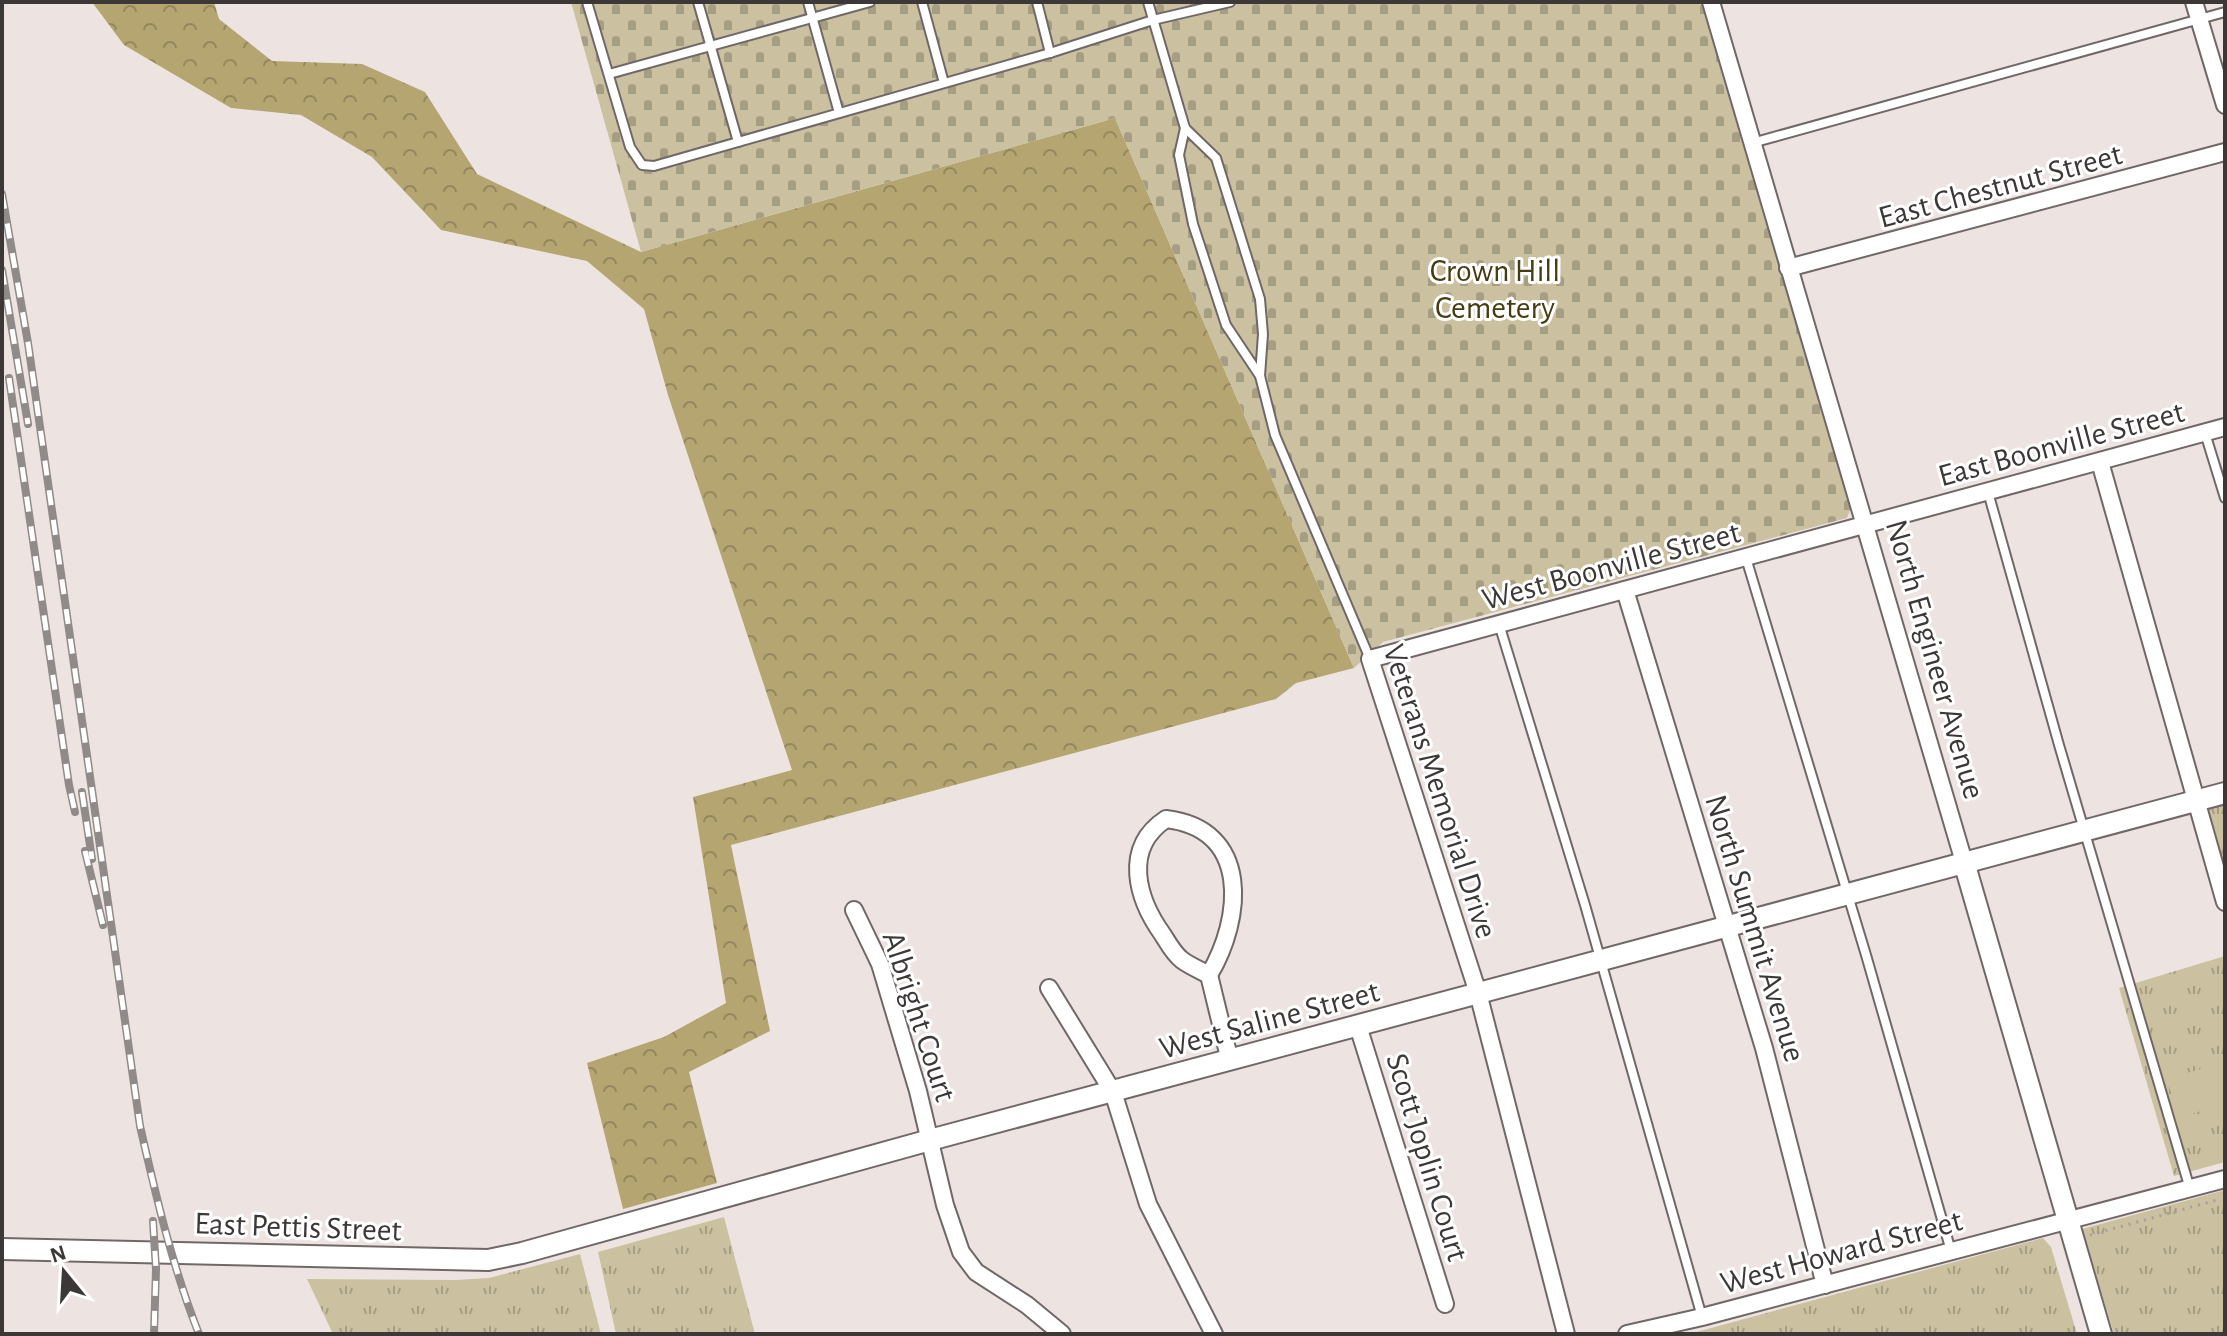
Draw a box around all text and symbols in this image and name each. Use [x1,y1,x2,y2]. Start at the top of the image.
street label: East Chestnut Street [1875,138,2125,234]
park label: Crown Hill Cemetery [1430,255,1560,324]
street label: East Boonville Street [1935,396,2188,492]
street label: West Boonville Street [1479,516,1744,616]
street label: North Engineer Avenue [1880,516,1990,803]
street label: Veterans Memorial Drive [1377,640,1503,942]
street label: North Summit Avenue [1699,791,1811,1066]
street label: Albright Court [877,927,962,1105]
street label: West Saline Street [1156,975,1383,1065]
street label: Scott Joplin Court [1380,1050,1474,1265]
street label: West Howard Street [1717,1204,1966,1300]
street label: East Pettis Street [194,1207,402,1247]
north arrow [24,1232,104,1312]
text: N [47,1241,69,1267]

